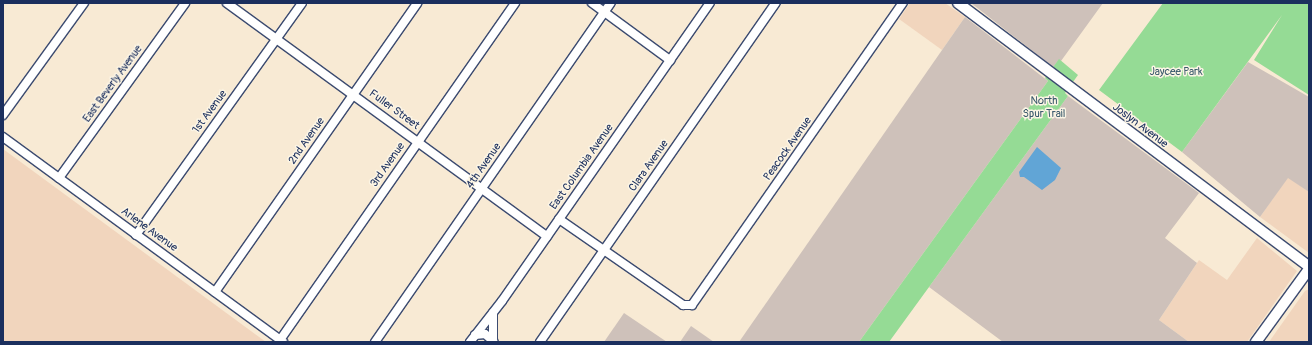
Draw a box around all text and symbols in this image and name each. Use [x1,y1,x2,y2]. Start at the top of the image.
street label: East Beverly Avenue [81,43,145,125]
park label: Jaycee Park [1149,65,1203,79]
street label: Fuller Street [366,87,422,133]
street label: 1st Avenue [190,88,230,136]
park label: North Spur Trail [1023,95,1065,121]
street label: Joslyn Avenue [1110,101,1170,151]
street label: 2nd Avenue [286,115,328,167]
street label: Peacock Avenue [761,115,815,183]
street label: East Columbia Avenue [547,122,617,212]
street label: Clara Avenue [626,138,672,194]
street label: 3rd Avenue [368,140,408,190]
street label: 4th Avenue [464,141,504,191]
street label: Arlene Avenue [118,205,180,255]

